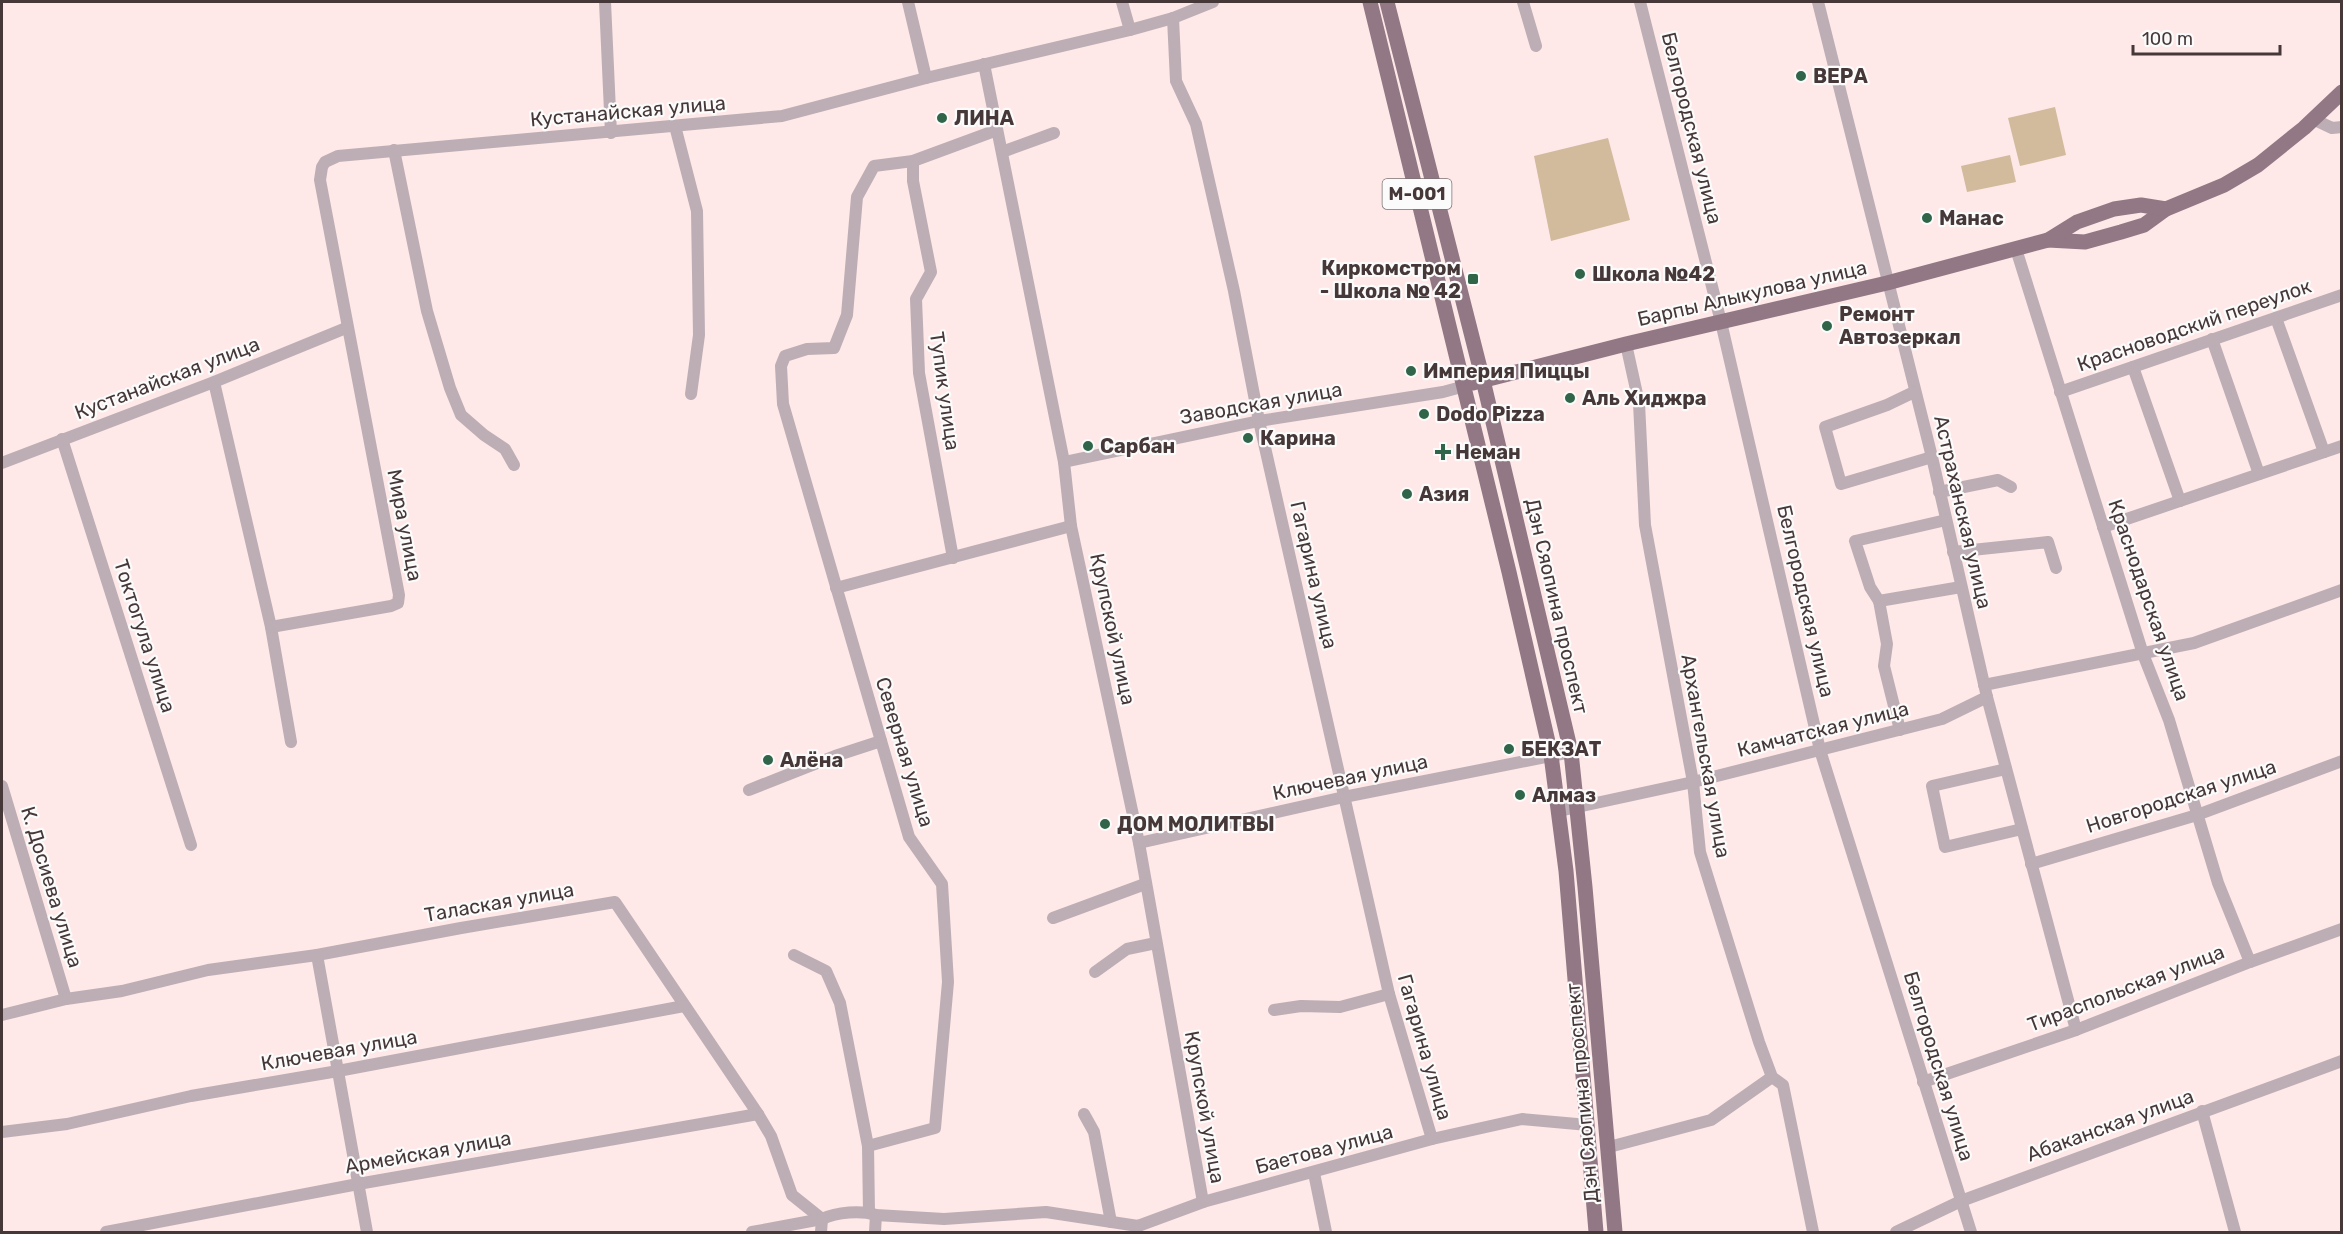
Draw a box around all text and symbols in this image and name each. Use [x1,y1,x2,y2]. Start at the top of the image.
scale bar [2133,18,2280,56]
text: 100 m [2142,28,2193,50]
street label: Белгородская улица [1657,30,1727,226]
place label: ВЕРА [1813,64,1868,88]
marker: ВЕРА [1794,69,1808,83]
street label: Кустанайская улица [529,90,727,132]
place label: ЛИНА [954,106,1015,130]
marker: ЛИНА [935,111,949,125]
road number: M-001 [1382,179,1452,209]
place label: Манас [1939,206,2004,230]
marker: Манас [1920,211,1934,225]
street label: Барпы Алыкулова улица [1635,255,1869,331]
place label: Киркомстром - Школа № 42 [1320,256,1461,303]
place label: Школа №42 [1592,262,1715,286]
marker: Школа №42 [1573,267,1587,281]
marker: Киркомстром - Школа № 42 [1466,272,1480,286]
street label: Красноводский переулок [2074,274,2315,376]
place label: Ремонт Автозеркал [1839,302,1961,349]
marker: Ремонт Автозеркал [1820,319,1834,333]
street label: Тупик улица [925,330,965,452]
street label: Кустанайская улица [71,332,263,424]
place label: Империя Пиццы [1423,359,1590,383]
marker: Империя Пиццы [1404,364,1418,378]
street label: Заводская улица [1178,377,1344,429]
place label: Аль Хиджра [1582,386,1707,410]
marker: Аль Хиджра [1563,391,1577,405]
place label: Dodo Pizza [1436,402,1545,426]
marker: Dodo Pizza [1417,407,1431,421]
street label: Астраханская улица [1929,413,1997,611]
place label: Карина [1260,426,1336,450]
marker: Карина [1241,431,1255,445]
place label: Сарбан [1100,434,1175,458]
marker: Сарбан [1081,439,1095,453]
place label: Неман [1455,440,1521,464]
marker: Неман [1436,445,1450,459]
street label: Мира улица [382,467,428,583]
place label: Азия [1419,482,1469,506]
marker: Азия [1400,487,1414,501]
street label: Дэн Сяопина проспект [1521,496,1593,716]
street label: Краснодарская улица [2103,496,2195,704]
street label: Гагарина улица [1285,499,1343,651]
street label: Белгородская улица [1772,502,1840,700]
street label: Крупской улица [1085,551,1141,707]
street label: Токтогула улица [109,556,181,716]
street label: Архангельская улица [1676,652,1736,860]
street label: Северная улица [871,674,939,830]
street label: Камчатская улица [1735,696,1911,762]
place label: БЕКЗАТ [1521,737,1602,761]
marker: БЕКЗАТ [1502,742,1516,756]
place label: Алёна [780,748,843,772]
street label: Ключевая улица [1270,749,1430,805]
marker: Алёна [761,753,775,767]
street label: Новгородская улица [2083,754,2279,838]
place label: Алмаз [1532,783,1596,807]
marker: Алмаз [1513,788,1527,802]
street label: К. Досиева улица [16,803,88,971]
place label: ДОМ МОЛИТВЫ [1117,812,1275,836]
marker: ДОМ МОЛИТВЫ [1098,817,1112,831]
street label: Талаская улица [422,877,576,927]
street label: Тираспольская улица [2024,939,2228,1037]
street label: Белгородская улица [1899,968,1979,1164]
street label: Гагарина улица [1393,971,1457,1123]
street label: Дэн Сяопина проспект [1560,982,1604,1204]
street label: Ключевая улица [259,1024,419,1076]
street label: Крупской улица [1180,1029,1230,1185]
street label: Абаканская улица [2023,1084,2197,1166]
street label: Баетова улица [1253,1119,1395,1179]
street label: Армейская улица [343,1126,513,1178]

